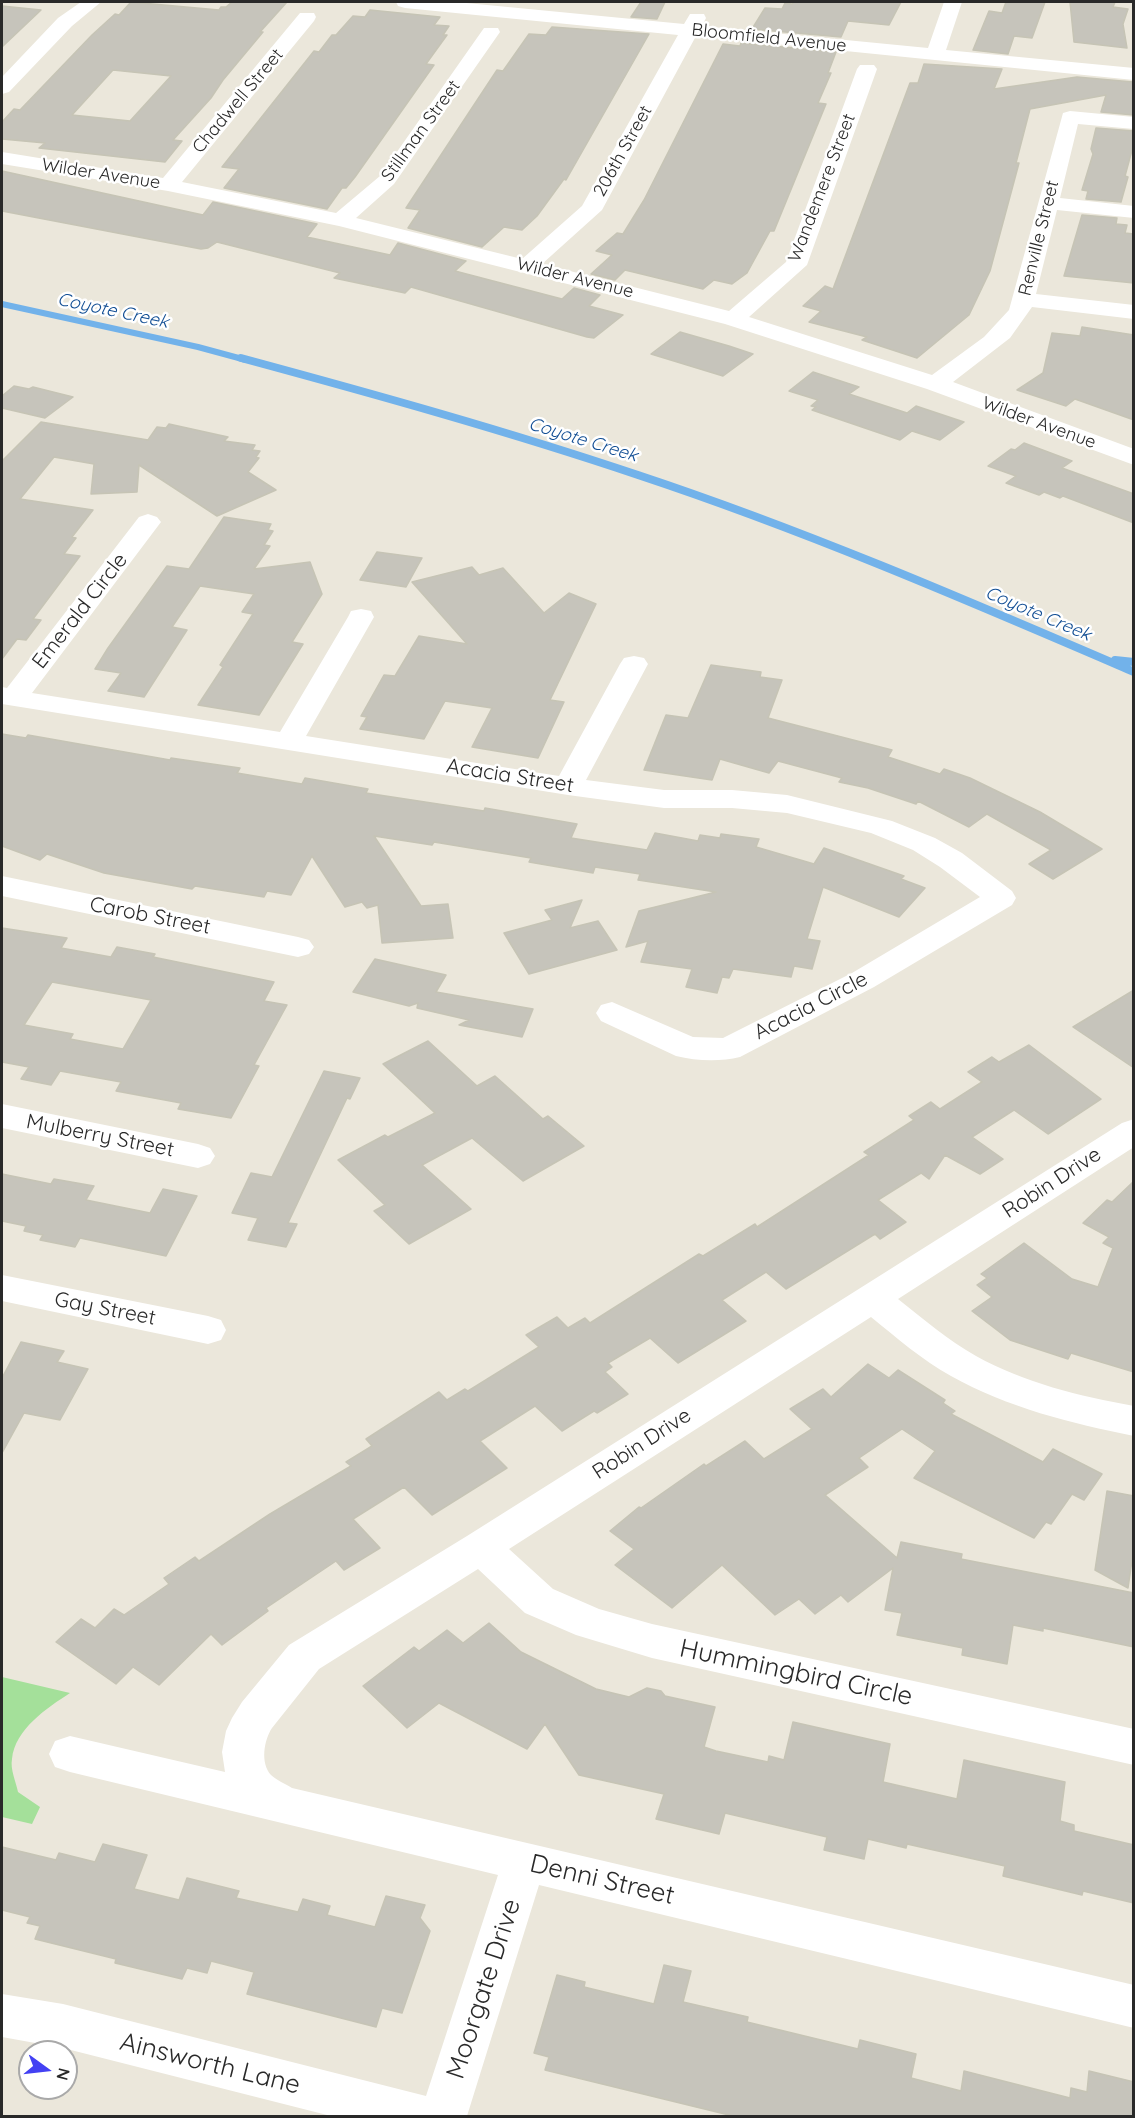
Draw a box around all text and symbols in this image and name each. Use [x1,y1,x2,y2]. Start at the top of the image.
street label: Bloomfield Avenue [690,19,848,57]
street label: Chadwell Street [188,44,288,158]
street label: Stillman Street [377,76,465,186]
street label: 206th Street [589,102,657,200]
street label: Wandemere Street [784,111,860,265]
street label: Wilder Avenue [40,154,162,194]
street label: Renville Street [1014,178,1064,298]
street label: Wilder Avenue [514,253,636,303]
water label: Coyote Creek [55,289,171,333]
street label: Wilder Avenue [979,392,1099,454]
water label: Coyote Creek [526,413,640,467]
street label: Emerald Circle [27,548,133,674]
water label: Coyote Creek [982,582,1094,646]
street label: Acacia Street [445,754,575,798]
street label: Carob Street [87,892,213,940]
street label: Acacia Circle [750,967,872,1045]
street label: Mulberry Street [24,1109,176,1163]
street label: Robin Drive [998,1142,1106,1224]
street label: Gay Street [52,1287,158,1331]
street label: Robin Drive [588,1403,696,1485]
street label: Hummingbird Circle [677,1633,915,1713]
street label: Denni Street [527,1848,677,1912]
street label: Moorgate Drive [440,1895,528,2083]
street label: Ainsworth Lane [117,2027,303,2101]
north arrow [18,2040,78,2100]
text: N [52,2066,75,2082]

